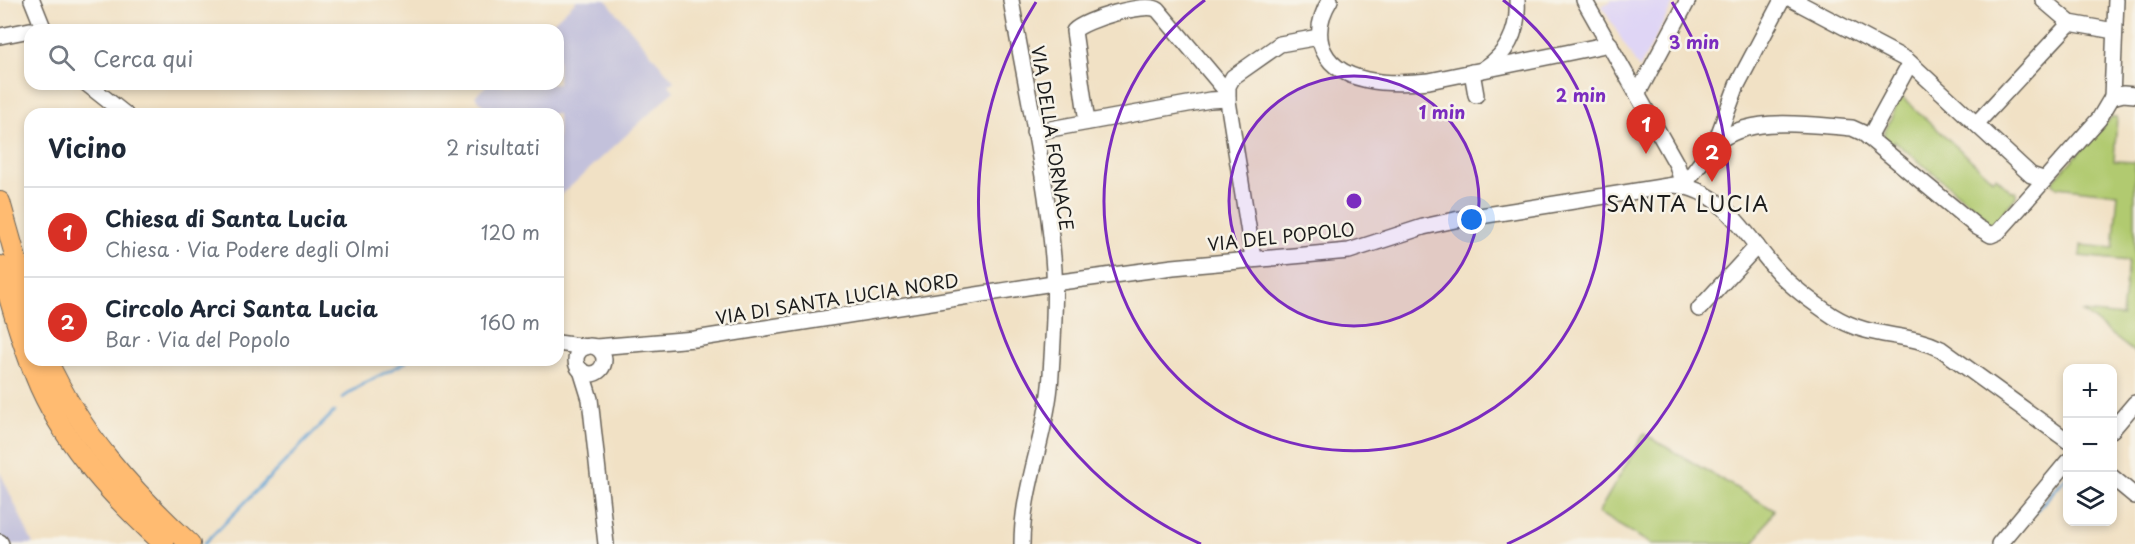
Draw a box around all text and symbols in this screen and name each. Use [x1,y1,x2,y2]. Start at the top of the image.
search box [24,24,564,90]
text: 3 min [1669,28,1719,55]
icon: search [45,41,78,74]
text: Cerca qui [93,41,193,74]
street label: VIA DELLA FORNACE [1025,43,1081,233]
text: 2 min [1556,81,1606,108]
text: 1 min [1419,98,1465,125]
pin: 1 [1626,104,1666,154]
text: Vicino [48,128,126,167]
text: 2 risultati [446,132,540,162]
pin: 2 [1692,132,1732,182]
district label: SANTA LUCIA [1606,187,1770,219]
centre of rings [1344,191,1364,211]
text: Chiesa di Santa Lucia [105,201,347,234]
your location [1457,205,1486,234]
street label: VIA DEL POPOLO [1206,215,1356,257]
text: 1 [63,217,72,247]
text: 120 m [481,217,540,247]
text: Chiesa · Via Podere degli Olmi [105,234,390,264]
street label: VIA DI SANTA LUCIA NORD [713,265,961,331]
text: Circolo Arci Santa Lucia [105,291,378,324]
text: 2 [60,307,75,337]
text: 160 m [480,307,540,337]
text: Bar · Via del Popolo [105,324,290,354]
map controls [2063,364,2117,526]
button: + [2063,364,2117,418]
button: − [2063,418,2117,472]
button: layers [2063,472,2117,526]

